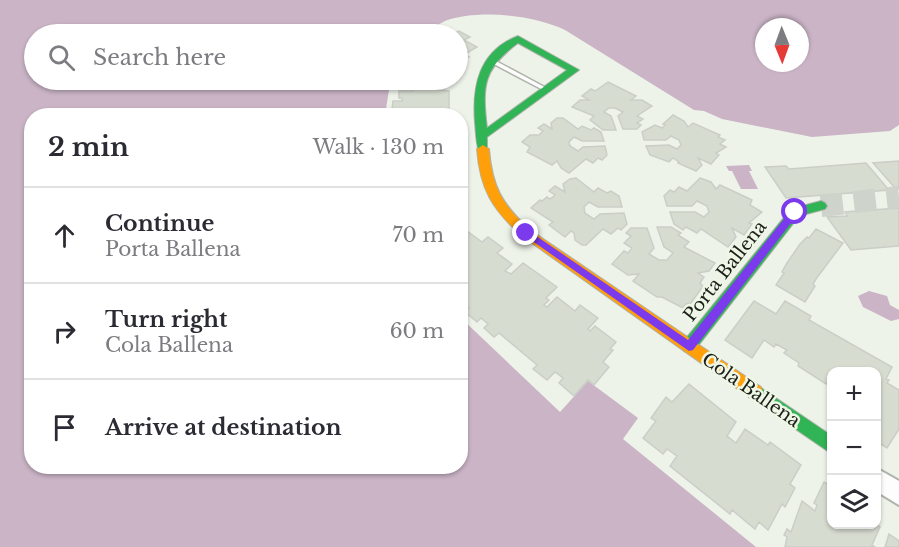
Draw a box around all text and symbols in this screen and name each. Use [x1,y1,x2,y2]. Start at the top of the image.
north arrow [755,18,809,72]
search box [24,24,468,90]
icon: search [45,41,78,74]
text: Search here [93,44,226,71]
text: 2 min [48,131,129,163]
text: Walk · 130 m [313,135,444,159]
route start [781,198,807,224]
text: Continue [105,210,214,237]
street label: Porta Ballena [679,216,771,326]
icon: ahead [48,219,81,252]
route end [512,219,538,245]
text: 70 m [392,223,444,247]
text: Porta Ballena [105,237,241,261]
text: Turn right [105,306,227,333]
icon: right [48,315,81,348]
text: 60 m [390,319,444,343]
text: Cola Ballena [105,333,233,357]
street label: Cola Ballena [698,348,804,432]
map controls [827,367,881,529]
button: + [827,367,881,421]
icon: arrive [48,411,81,444]
text: Arrive at destination [105,414,342,441]
button: − [827,421,881,475]
button: layers [827,475,881,529]

